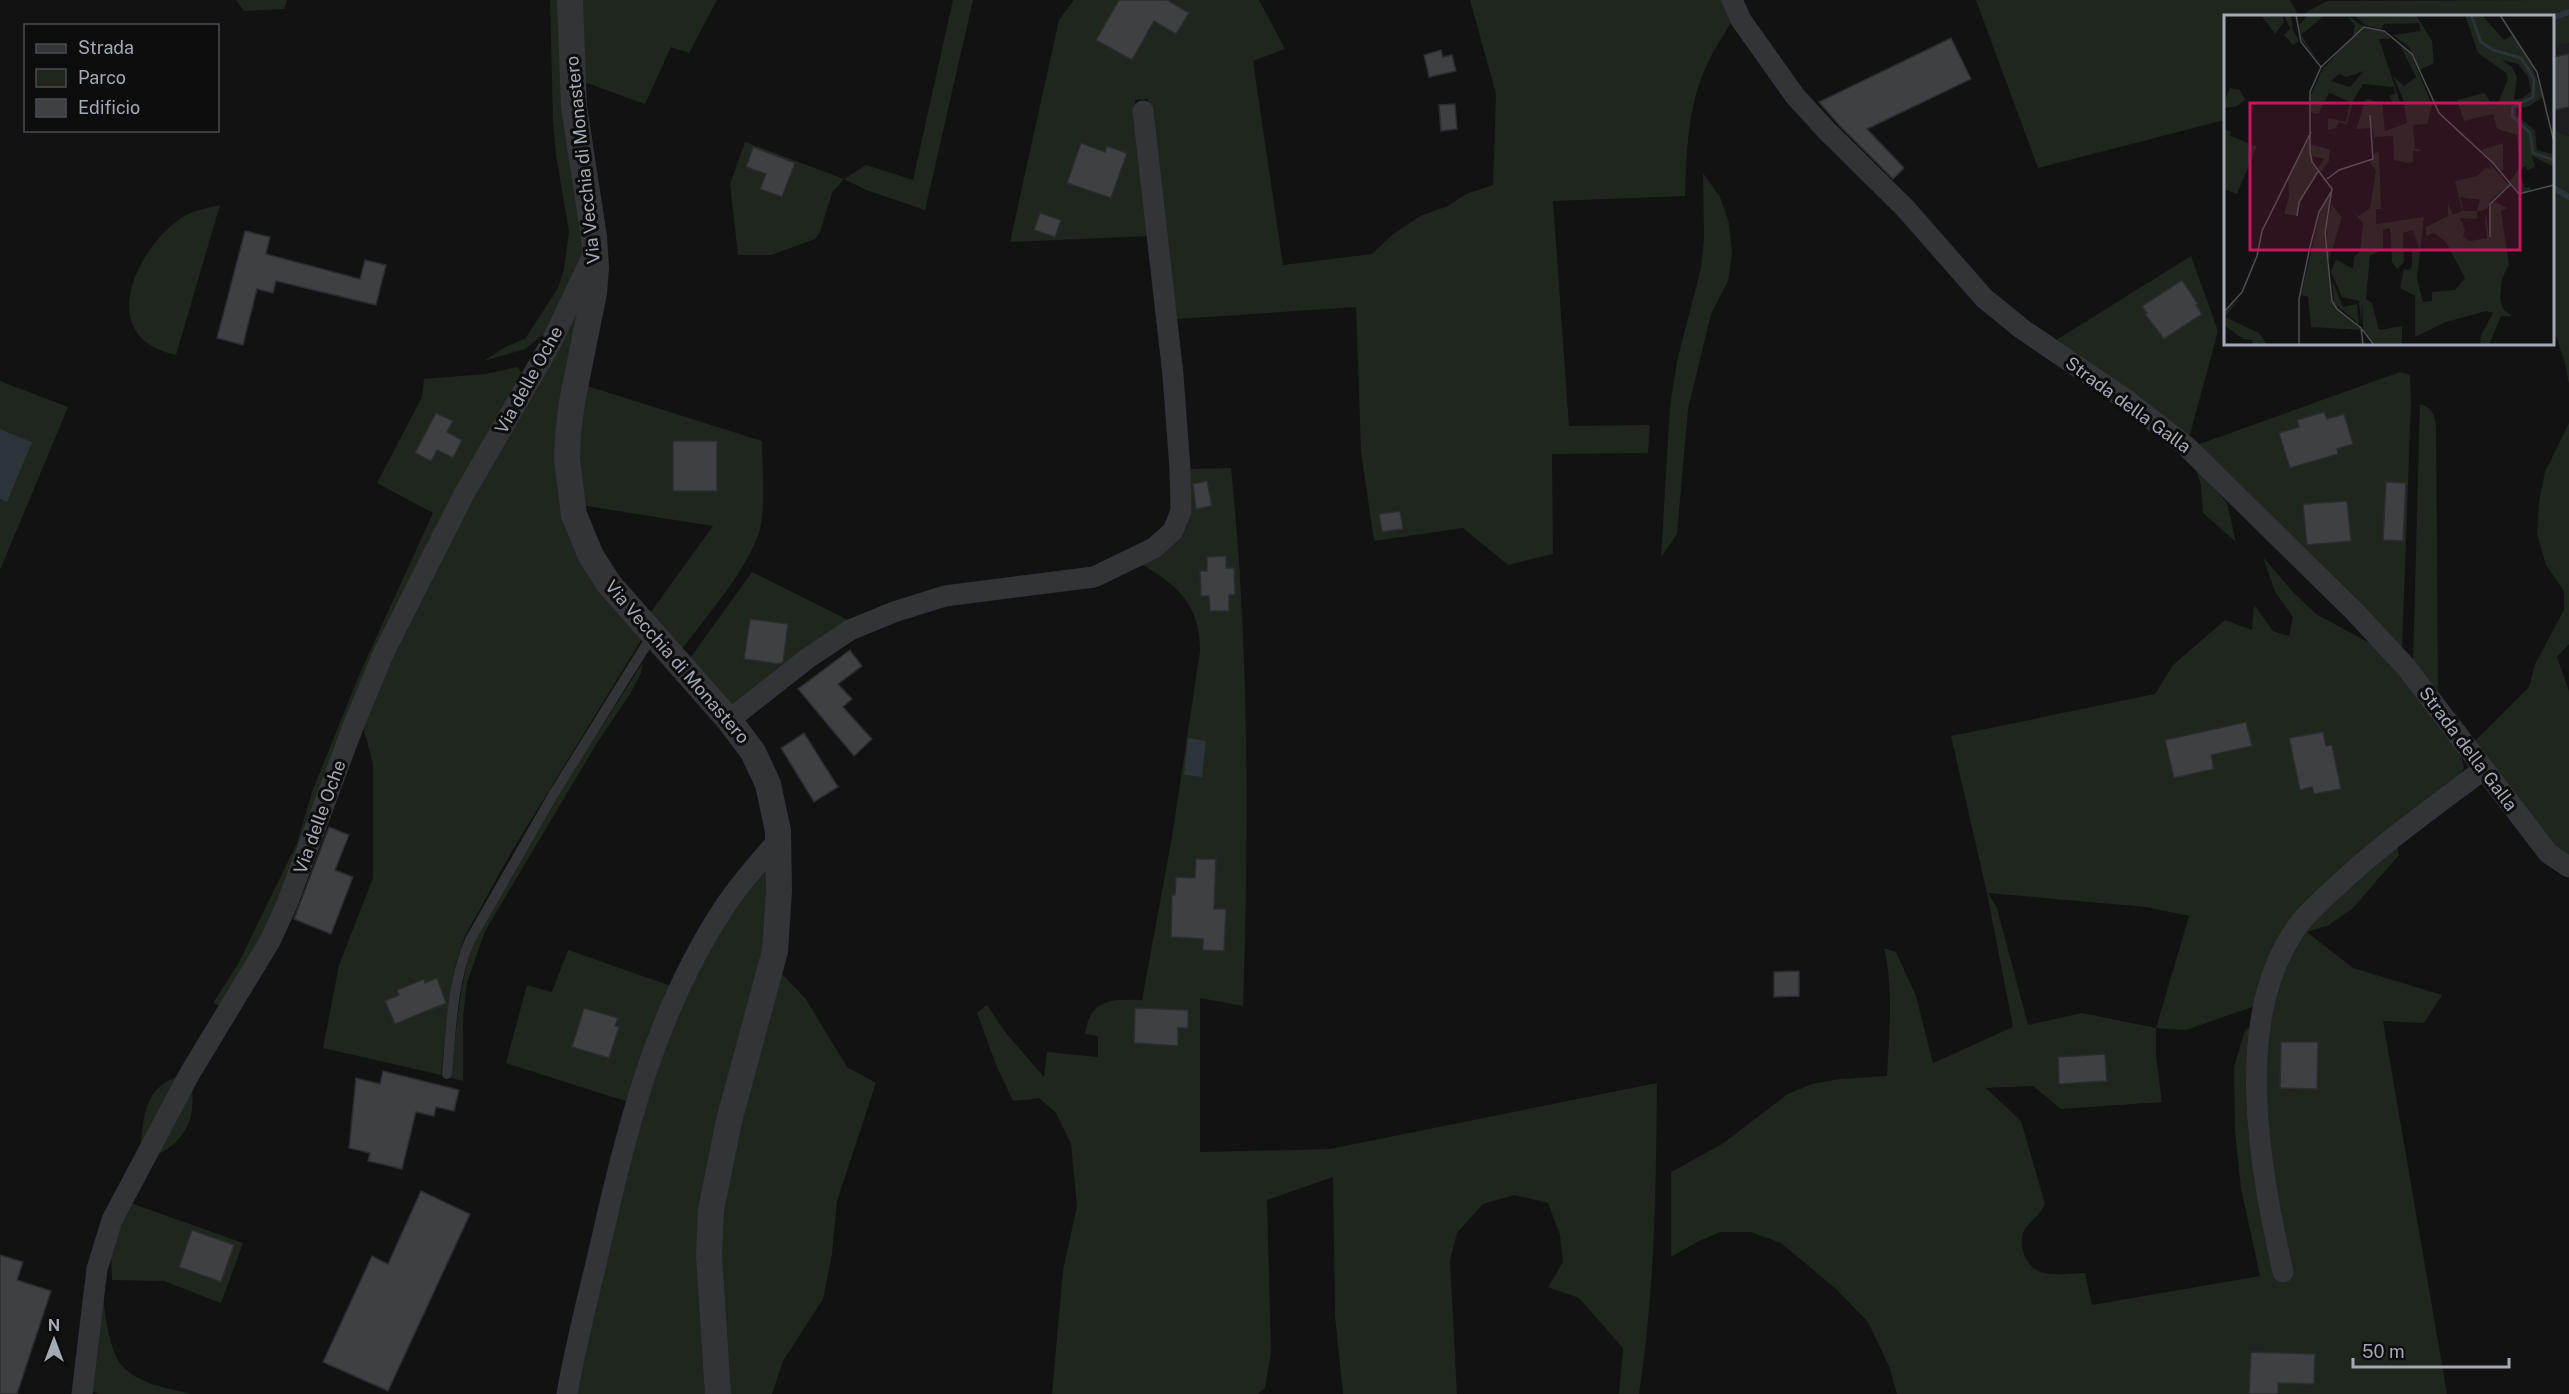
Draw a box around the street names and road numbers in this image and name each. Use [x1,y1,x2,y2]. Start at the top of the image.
street label: Via Vecchia di Monastero [561,55,604,265]
street label: Via delle Oche [490,322,567,437]
street label: Strada della Galla [2062,352,2195,457]
street label: Via Vecchia di Monastero [601,576,754,747]
street label: Strada della Galla [2415,683,2522,815]
street label: Via delle Oche [289,757,350,877]

